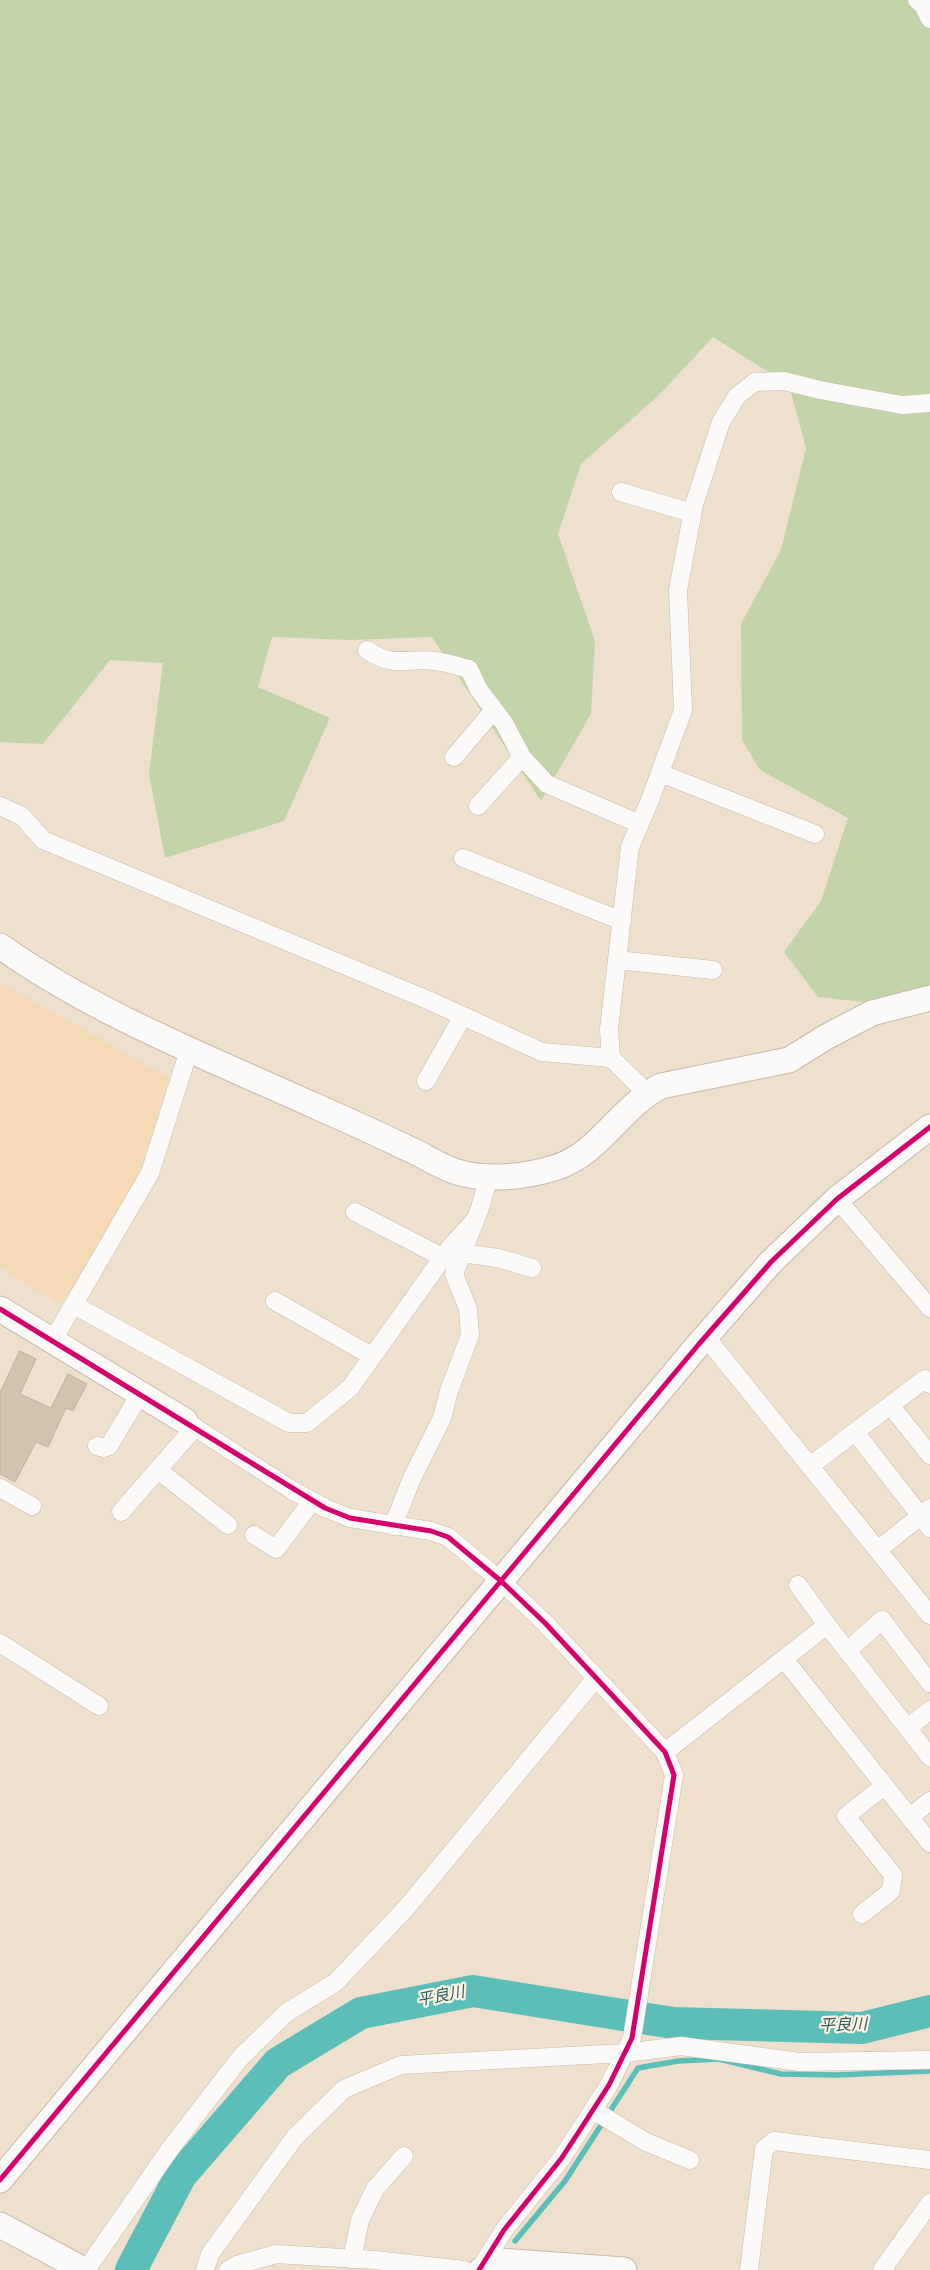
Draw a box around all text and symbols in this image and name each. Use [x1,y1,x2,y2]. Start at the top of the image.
water label: 平良川 [416,1983,466,2011]
water label: 平良川 [819,2016,867,2036]

